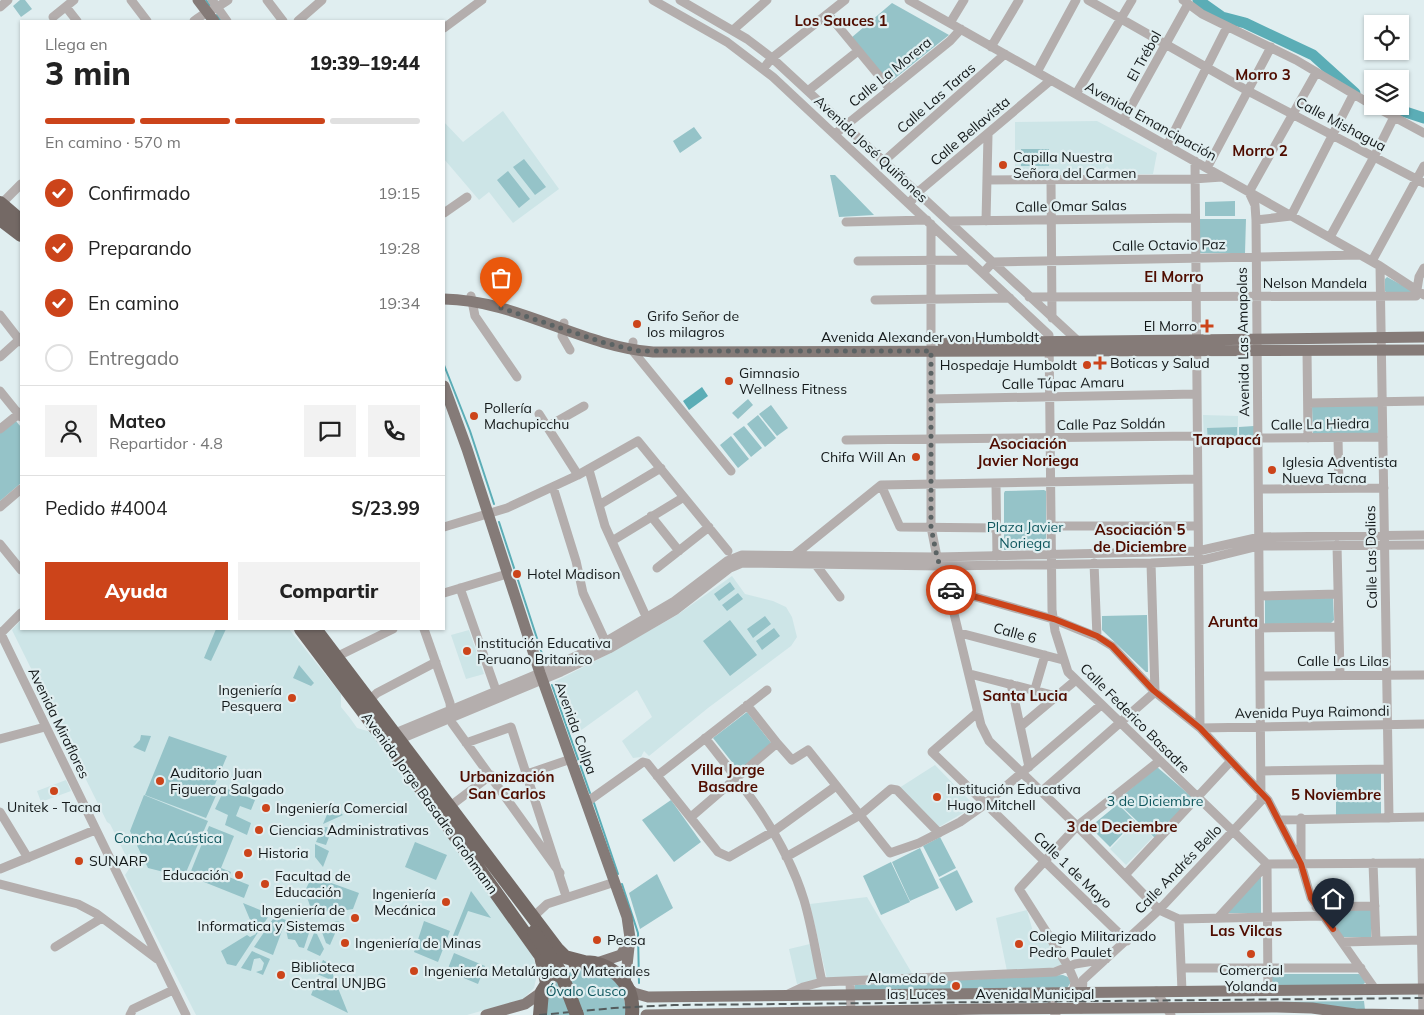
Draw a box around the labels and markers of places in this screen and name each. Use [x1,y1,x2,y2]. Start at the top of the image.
place label: Capilla Nuestra Señora del Carmen [1013,148,1137,182]
marker: Capilla Nuestra Señora del Carmen [997,159,1009,171]
pin [480,257,522,308]
place label: Grifo Señor de los milagros [647,307,739,341]
place label: El Morro [1144,317,1197,335]
marker: Grifo Señor de los milagros [631,318,643,330]
marker: El Morro [1201,320,1213,332]
place label: Boticas y Salud [1110,354,1210,372]
place label: Hospedaje Humboldt [940,356,1077,374]
marker: Boticas y Salud [1094,357,1106,369]
marker: Hospedaje Humboldt [1081,359,1093,371]
place label: Gimnasio Wellness Fitness [739,364,847,398]
marker: Gimnasio Wellness Fitness [723,375,735,387]
place label: Pollería Machupicchu [484,399,569,433]
marker: Pollería Machupicchu [468,410,480,422]
place label: Chifa Will An [820,448,906,466]
marker: Chifa Will An [910,451,922,463]
place label: Iglesia Adventista Nueva Tacna [1282,453,1398,487]
marker: Iglesia Adventista Nueva Tacna [1266,464,1278,476]
place label: Hotel Madison [527,565,620,583]
marker: Hotel Madison [511,568,523,580]
place label: Institución Educativa Peruano Britanico [477,634,611,668]
marker: Institución Educativa Peruano Britanico [461,645,473,657]
place label: Ingeniería Pesquera [218,681,282,715]
marker: Ingeniería Pesquera [286,692,298,704]
place label: Auditorio Juan Figueroa Salgado [170,764,284,798]
marker: Auditorio Juan Figueroa Salgado [154,775,166,787]
place label: Institución Educativa Hugo Mitchell [947,780,1081,814]
marker: Unitek - Tacna [48,785,60,797]
marker: Institución Educativa Hugo Mitchell [931,791,943,803]
place label: Unitek - Tacna [7,798,101,816]
place label: Ingeniería Comercial [276,799,407,817]
marker: Ingeniería Comercial [260,802,272,814]
place label: Ciencias Administrativas [269,821,429,839]
marker: Ciencias Administrativas [253,824,265,836]
place label: Historia [258,844,309,862]
marker: Historia [242,847,254,859]
place label: SUNARP [89,852,148,870]
marker: SUNARP [73,855,85,867]
place label: Educación [163,866,229,884]
place label: Facultad de Educación [275,867,351,901]
marker: Educación [233,869,245,881]
marker: Facultad de Educación [259,878,271,890]
pin [1312,878,1354,929]
place label: Ingeniería Mecánica [372,885,436,919]
marker: Ingeniería Mecánica [440,896,452,908]
place label: Ingeniería de Informatica y Sistemas [198,901,345,935]
marker: Ingeniería de Informatica y Sistemas [349,912,361,924]
place label: Colegio Militarizado Pedro Paulet [1029,927,1156,961]
place label: Pecsa [607,931,646,949]
place label: Ingeniería de Minas [355,934,481,952]
marker: Pecsa [591,934,603,946]
marker: Ingeniería de Minas [339,937,351,949]
marker: Colegio Militarizado Pedro Paulet [1013,938,1025,950]
marker: Comercial Yolanda [1245,948,1257,960]
place label: Biblioteca Central UNJBG [291,958,386,992]
place label: Comercial Yolanda [1219,961,1283,995]
place label: Ingeniería Metalúrgica y Materiales [424,962,650,980]
marker: Ingeniería Metalúrgica y Materiales [408,965,420,977]
marker: Biblioteca Central UNJBG [275,969,287,981]
place label: Alameda de las Luces [868,969,946,1003]
marker: Alameda de las Luces [950,980,962,992]

